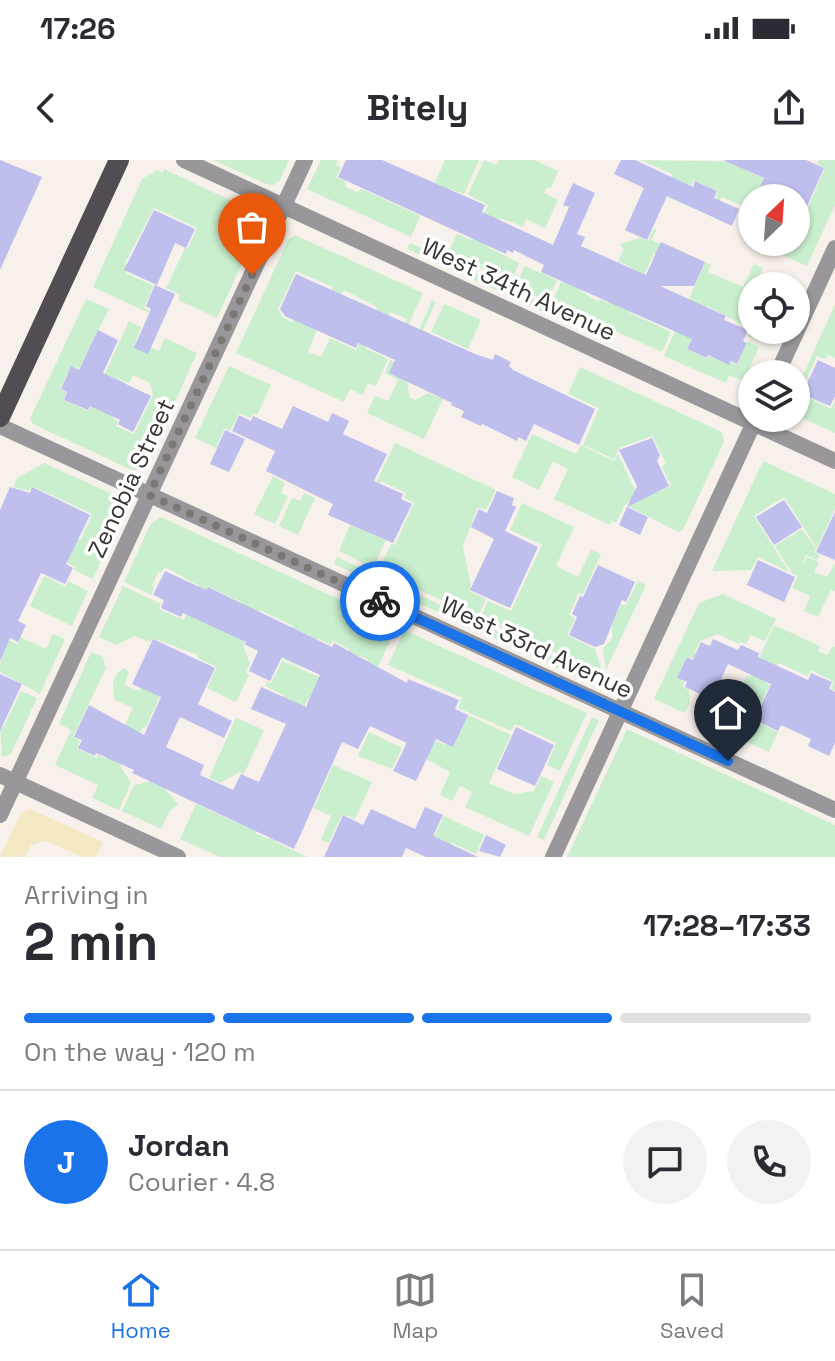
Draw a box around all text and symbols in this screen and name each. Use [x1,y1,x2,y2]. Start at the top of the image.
text: 17:26 [40,9,115,48]
text: Bitely [367,85,468,131]
icon: back [24,86,68,130]
icon: share [767,86,811,130]
north arrow [738,184,810,256]
map controls [738,184,810,432]
pin [218,193,286,275]
icon: bag [230,205,274,249]
street label: West 34th Avenue [417,231,621,347]
button: locate [738,272,810,344]
button: layers [738,360,810,432]
street label: Zenobia Street [81,394,181,562]
courier [340,561,420,641]
icon: bike [358,579,402,623]
street label: West 33rd Avenue [436,589,638,705]
pin [694,679,762,761]
icon: home [706,691,750,735]
text: Arriving in [24,878,148,912]
text: 17:28–17:33 [643,906,811,945]
text: 2 min [24,909,158,975]
text: On the way · 120 m [24,1035,256,1069]
button: chat [623,1120,707,1204]
button: phone [727,1120,811,1204]
text: Jordan [128,1126,230,1165]
text: J [57,1143,75,1182]
text: Courier · 4.8 [128,1165,275,1199]
tab: Home [111,1268,171,1344]
tab: Map [392,1268,438,1344]
tab: Saved [660,1268,724,1344]

